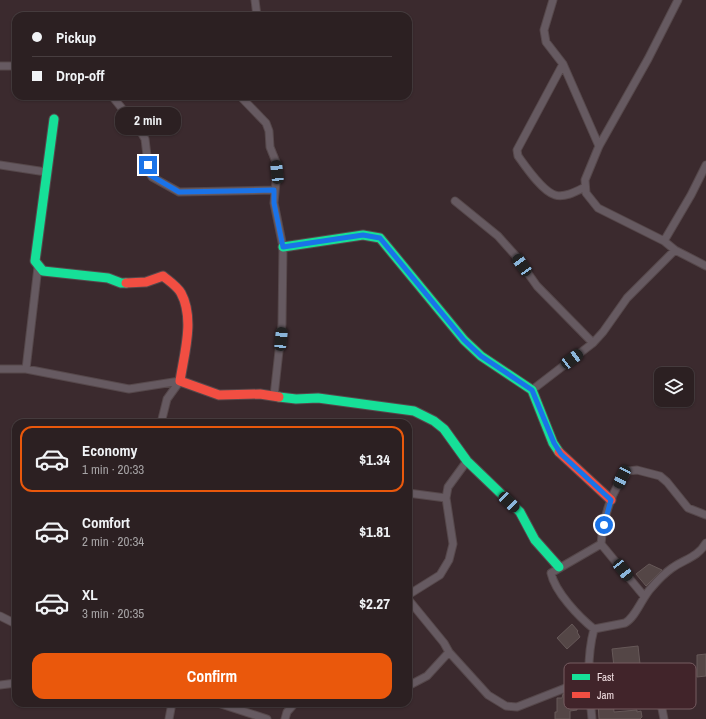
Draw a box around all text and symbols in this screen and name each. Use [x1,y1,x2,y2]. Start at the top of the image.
text: Pickup [56,27,96,48]
text: Drop-off [56,65,105,86]
callout: 2 min [115,107,181,135]
text: 2 min [134,112,162,129]
route end [139,156,157,174]
car [270,159,284,185]
car [510,252,534,278]
car [274,326,288,352]
car [559,347,585,371]
map controls [654,367,694,407]
button: layers [654,367,694,407]
text: Economy [82,440,137,461]
icon: car [34,441,70,477]
text: $1.34 [359,449,390,470]
text: 1 min · 20:33 [82,461,144,478]
car [611,464,633,490]
car [496,489,522,515]
text: Comfort [82,512,130,533]
icon: car [34,513,70,549]
route start [595,516,613,534]
text: $1.81 [359,521,390,542]
text: 2 min · 20:34 [82,533,144,550]
car [611,557,635,583]
text: XL [82,584,98,605]
icon: car [34,585,70,621]
text: $2.27 [359,593,390,614]
text: 3 min · 20:35 [82,605,144,622]
button: Confirm [32,653,392,699]
legend [564,663,696,709]
text: Fast [597,670,615,684]
text: Jam [597,688,614,702]

